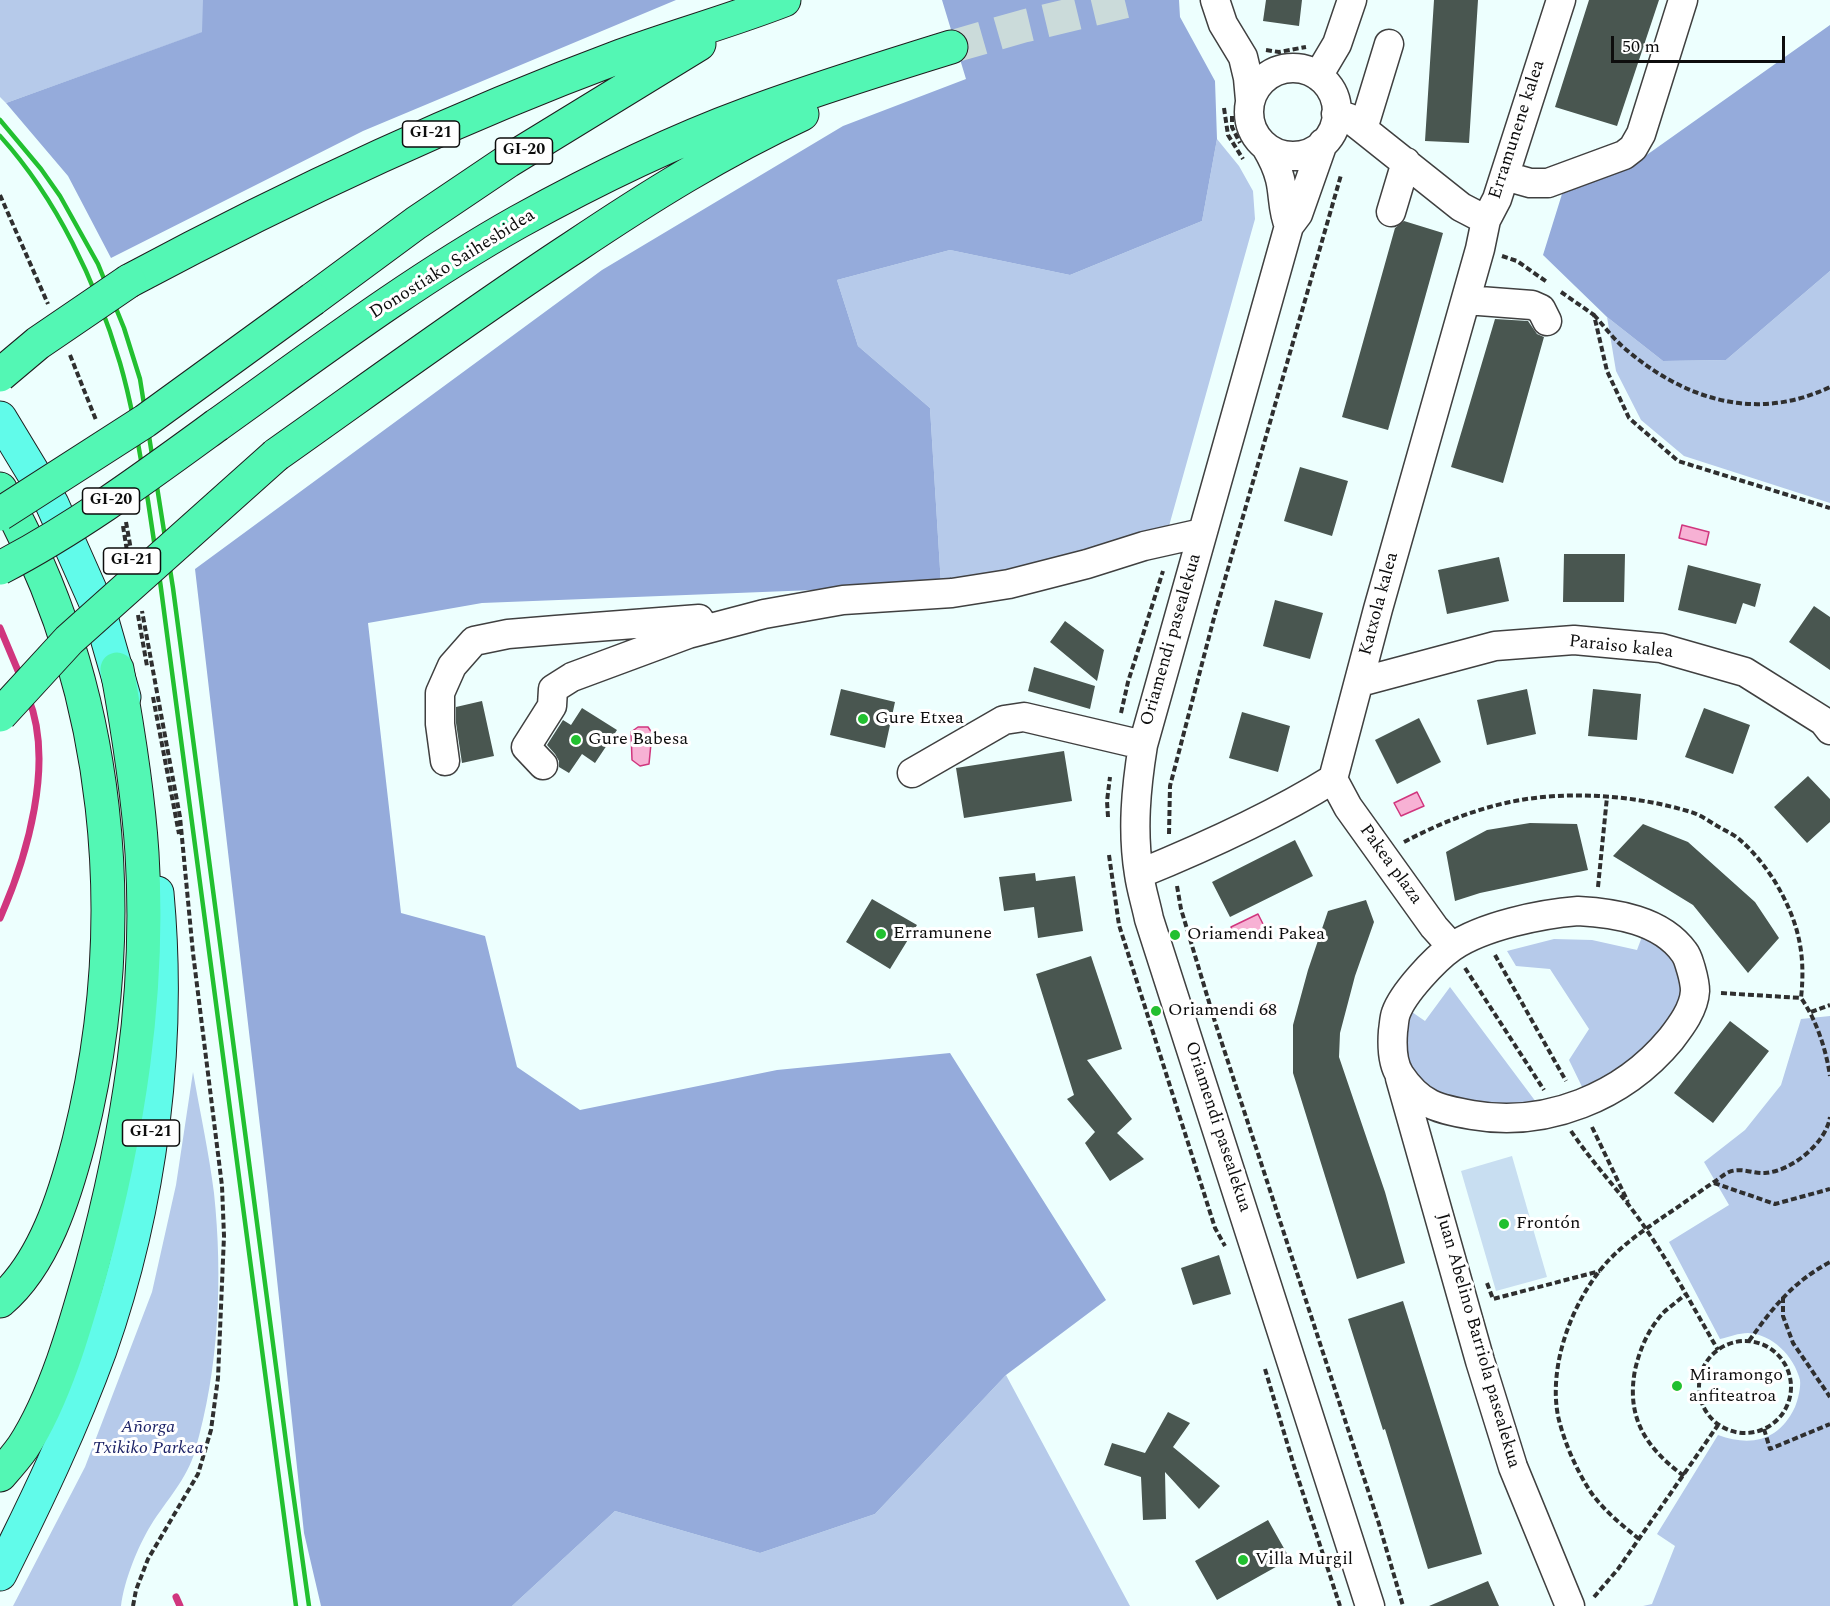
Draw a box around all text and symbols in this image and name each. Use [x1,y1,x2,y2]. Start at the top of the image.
scale bar [1614,24,1788,62]
text: 50 m [1622,33,1660,60]
street label: Erramunene kalea [1485,58,1551,202]
road number: GI-21 [402,121,460,147]
road number: GI-20 [496,138,552,164]
street label: Donostiako Saihesbidea [366,205,540,325]
road number: GI-20 [82,488,140,514]
road number: GI-21 [104,548,160,574]
street label: Katxola kalea [1356,550,1404,658]
street label: Oriamendi pasealekua [1137,551,1207,729]
street label: Paraiso kalea [1568,632,1674,664]
place label: Gure Etxea [875,708,964,730]
marker: Gure Etxea [856,712,870,726]
place label: Gure Babesa [588,729,688,751]
marker: Gure Babesa [569,733,583,747]
street label: Pakea plaza [1354,821,1426,909]
place label: Erramunene [893,923,992,945]
place label: Oriamendi Pakea [1187,924,1325,946]
marker: Erramunene [874,927,888,941]
marker: Oriamendi Pakea [1168,928,1182,942]
place label: Oriamendi 68 [1168,1000,1277,1022]
marker: Oriamendi 68 [1149,1004,1163,1018]
street label: Oriamendi pasealekua [1179,1039,1255,1215]
road number: GI-21 [122,1120,180,1146]
street label: Juan Abelino Barriola pasealekua [1430,1211,1524,1471]
place label: Frontón [1516,1213,1580,1235]
marker: Frontón [1497,1217,1511,1231]
place label: Miramongo anfiteatroa [1689,1365,1783,1408]
marker: Miramongo anfiteatroa [1670,1379,1684,1393]
park label: Añorga Txikiko Parkea [92,1417,204,1460]
place label: Villa Murgil [1255,1549,1353,1571]
marker: Villa Murgil [1236,1553,1250,1567]

